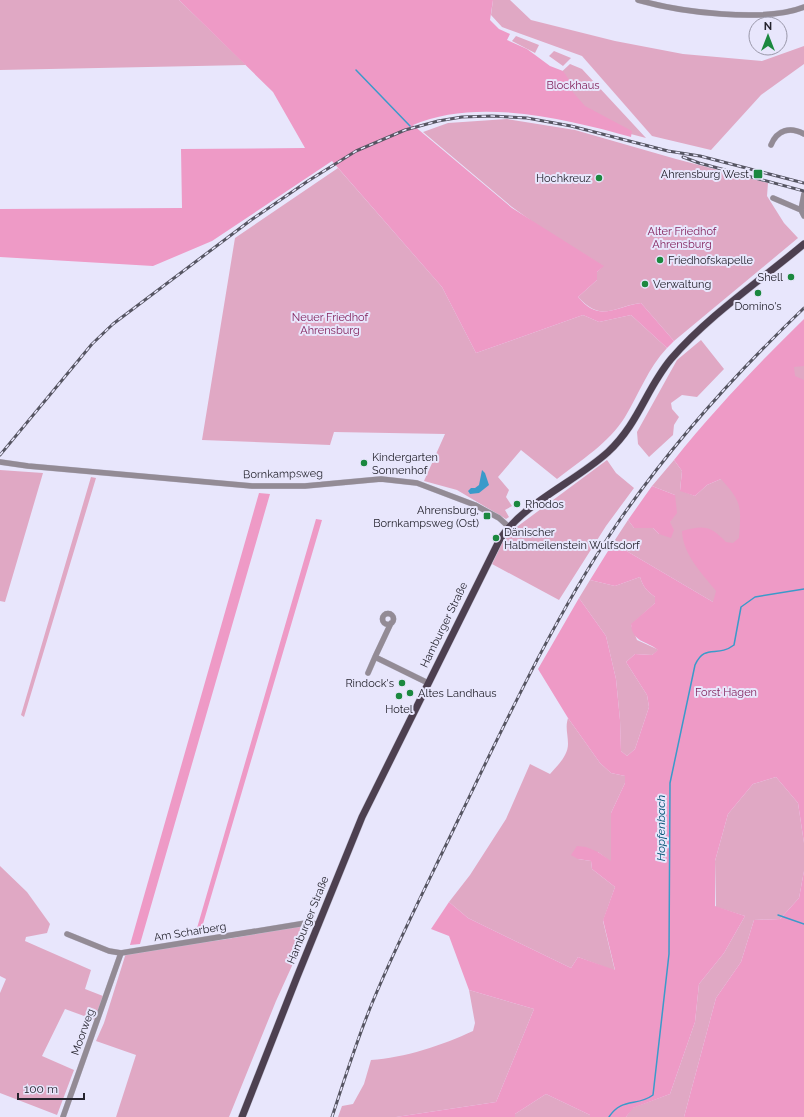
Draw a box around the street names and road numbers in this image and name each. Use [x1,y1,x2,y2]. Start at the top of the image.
street label: Bornkampsweg [243,467,323,481]
street label: Hamburger Straße [418,580,471,670]
street label: Hamburger Straße [284,874,332,966]
street label: Am Scharberg [153,920,227,944]
street label: Moorweg [69,1007,97,1057]

